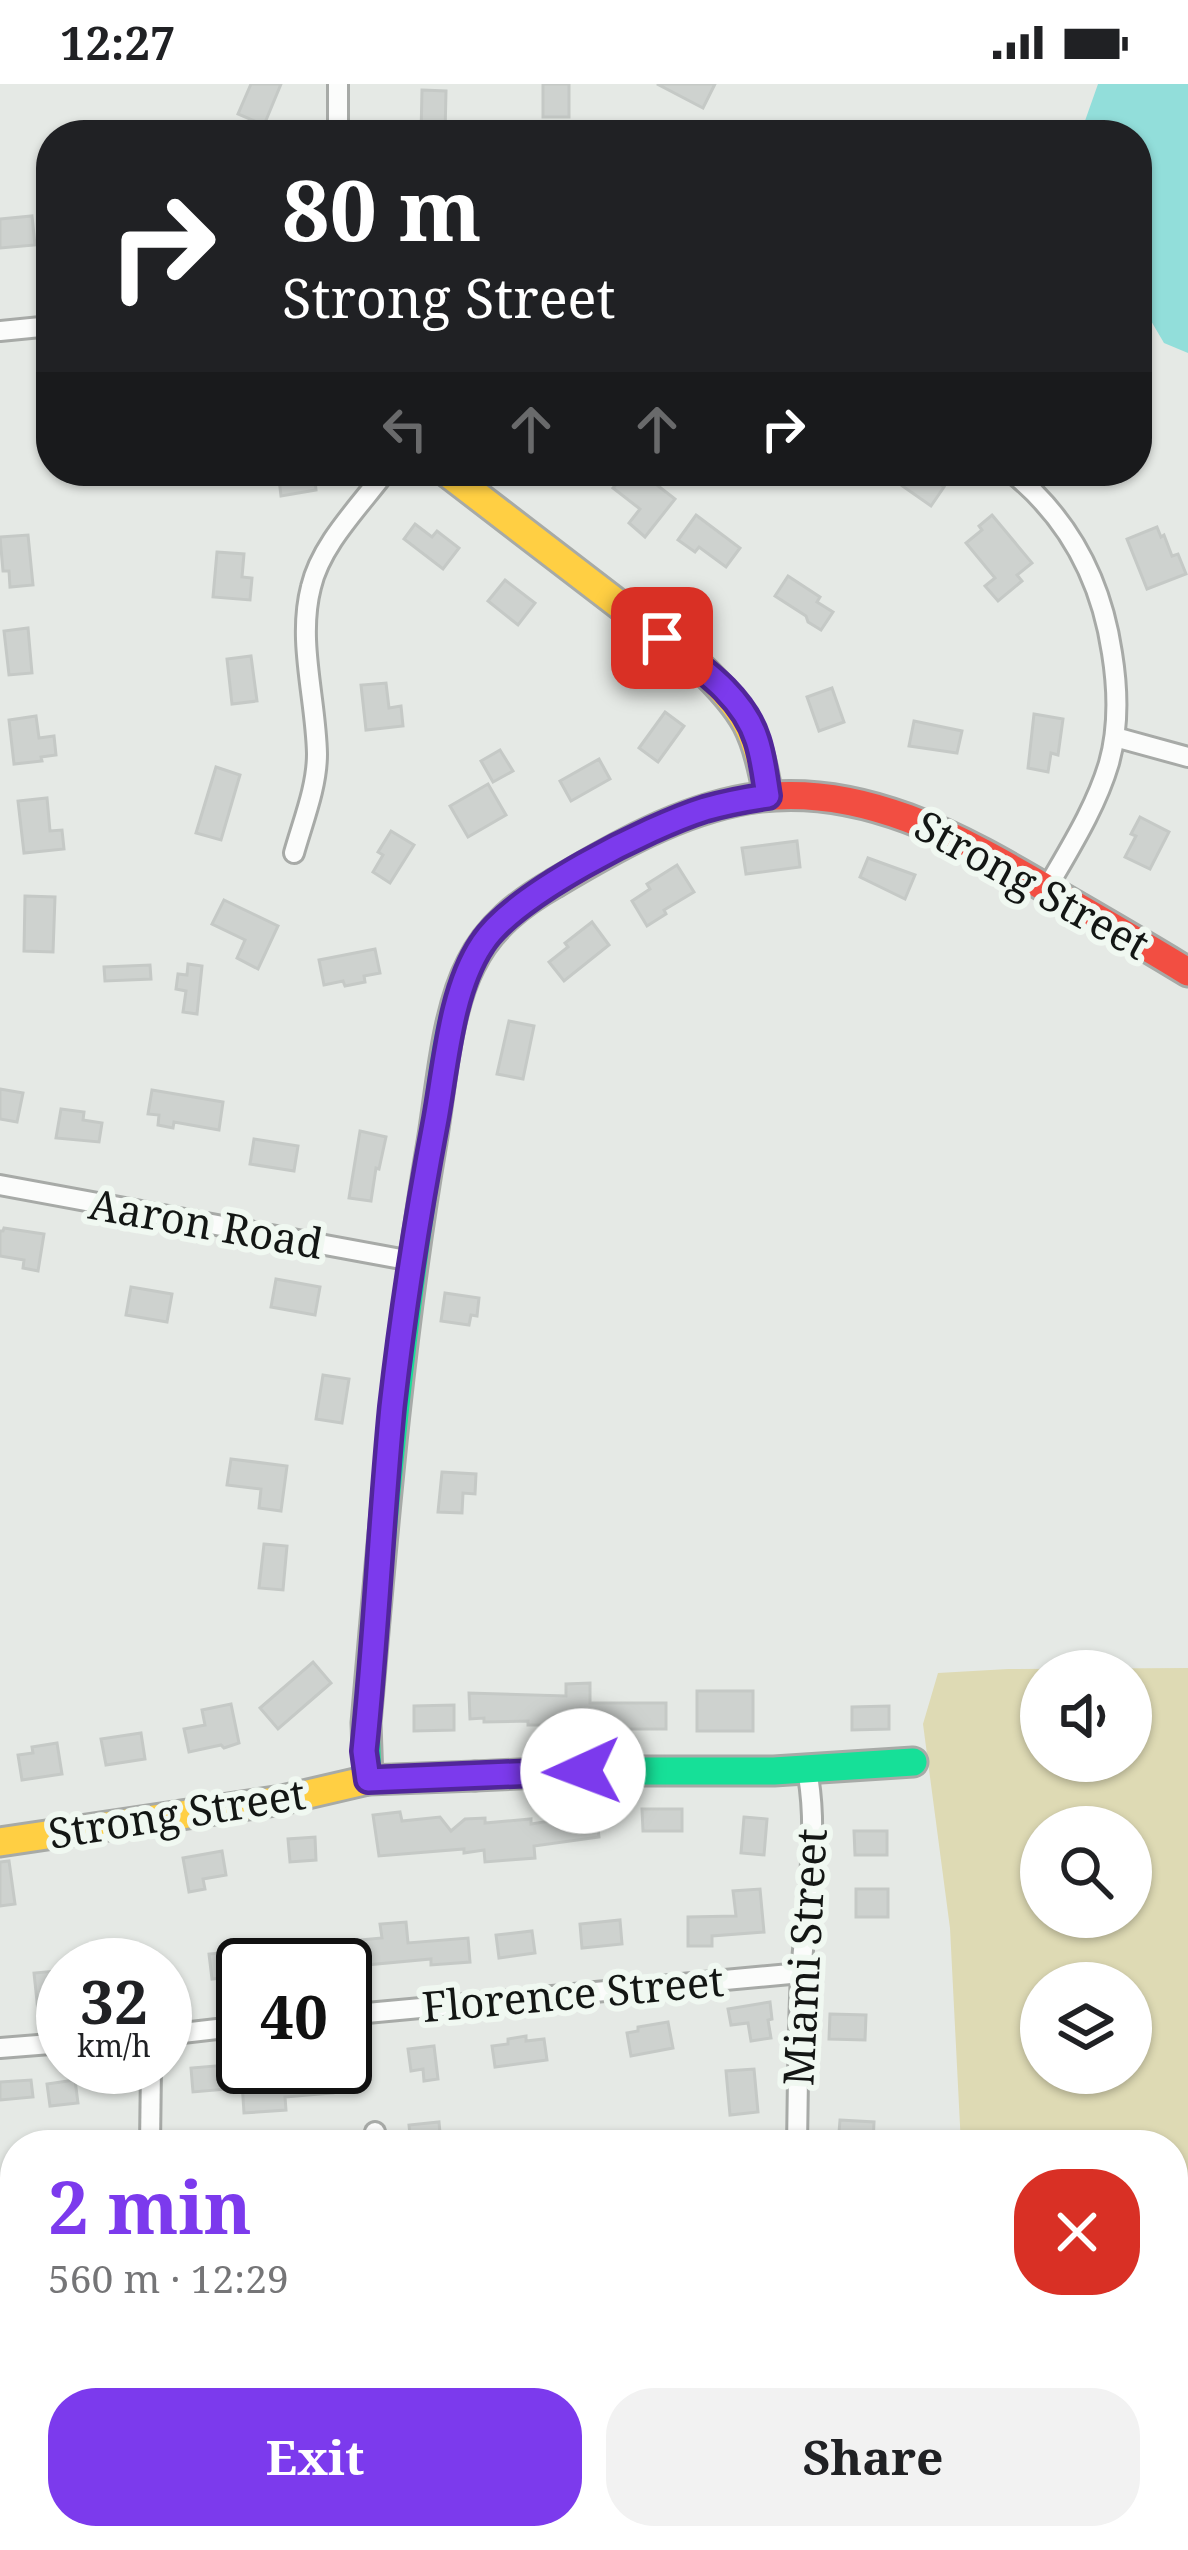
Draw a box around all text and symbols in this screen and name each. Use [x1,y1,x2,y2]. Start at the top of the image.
text: 12:27 [60,12,175,73]
text: 80 m [282,151,482,266]
icon: right [84,168,240,324]
text: Strong Street [282,260,616,334]
icon: left [372,396,438,462]
icon: ahead [498,396,564,462]
icon: ahead [624,396,690,462]
icon: right [750,396,816,462]
pin [611,587,713,689]
icon: arrive [629,605,695,671]
street label: Strong Street [905,796,1160,971]
street label: Aaron Road [85,1174,328,1271]
map controls [1020,1650,1152,2094]
button: sound [1020,1650,1152,1782]
position arrow [520,1708,646,1834]
street label: Strong Street [44,1764,309,1861]
button: search [1020,1806,1152,1938]
street label: Miami Street [768,1827,839,2087]
speed limit sign: 40 [216,1938,372,2094]
street label: Florence Street [420,1951,726,2034]
text: 32 [80,1960,148,2042]
button: layers [1020,1962,1152,2094]
text: km/h [77,2025,151,2066]
text: 2 min [48,2157,252,2255]
button: close [1014,2169,1140,2295]
text: 560 m · 12:29 [48,2251,289,2304]
button: Exit [48,2388,582,2526]
button: Share [606,2388,1140,2526]

